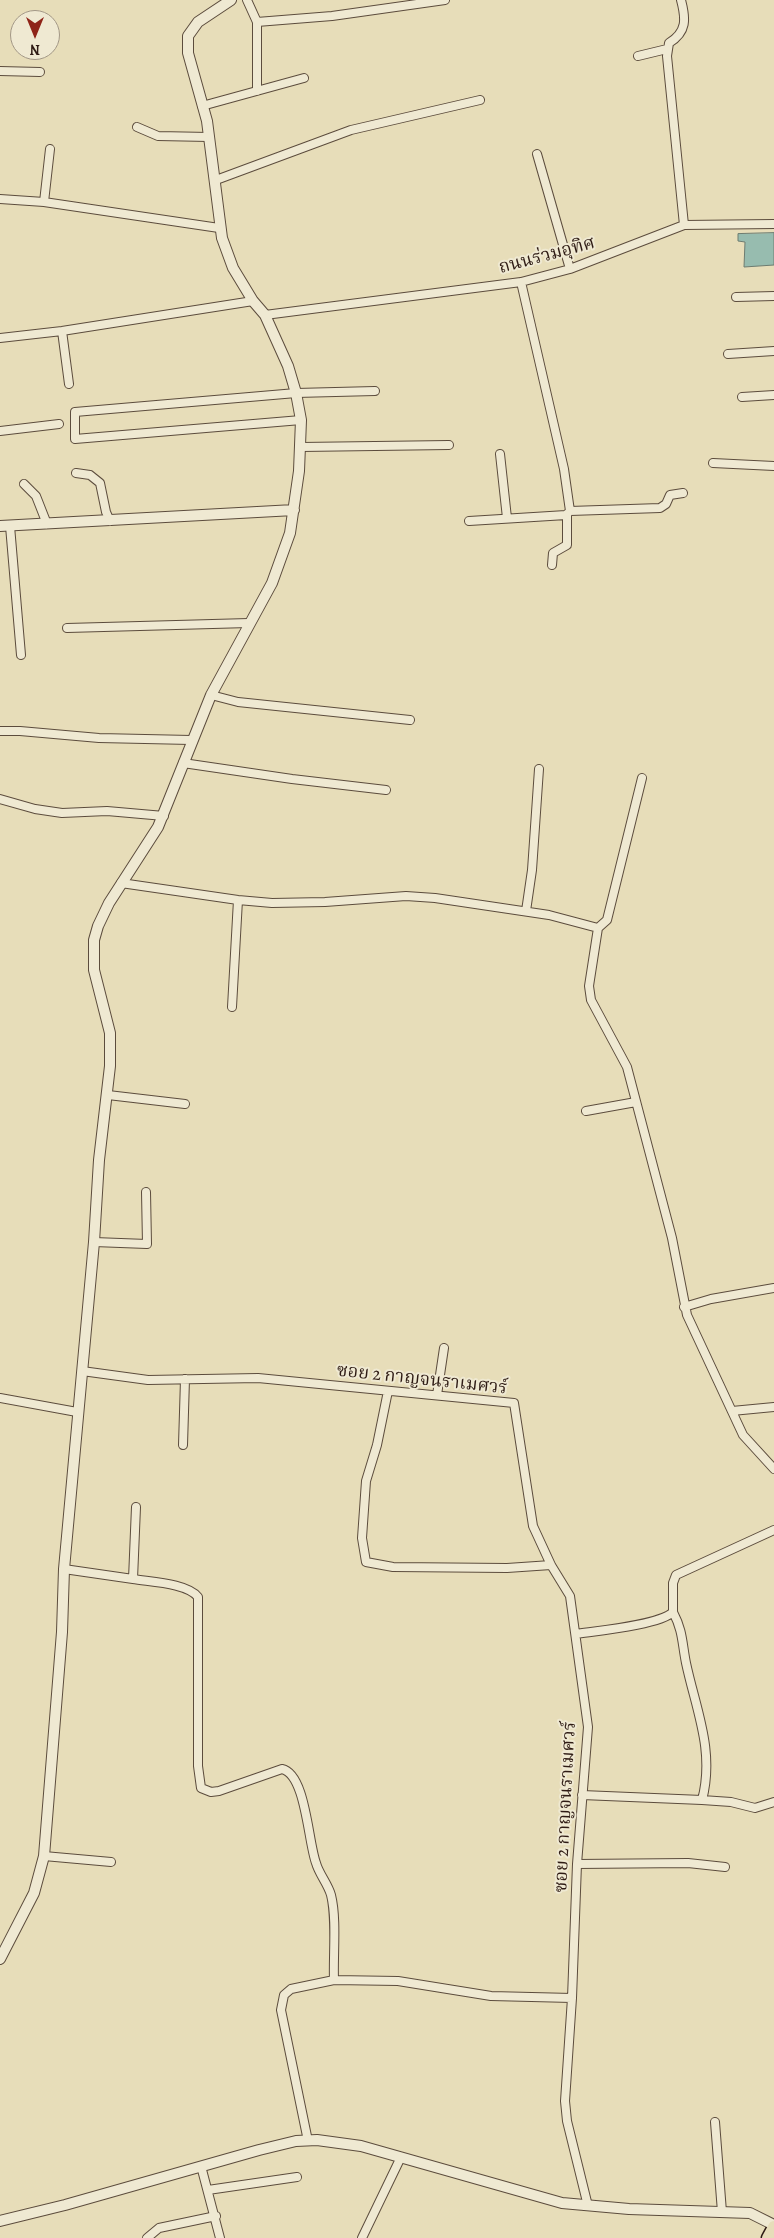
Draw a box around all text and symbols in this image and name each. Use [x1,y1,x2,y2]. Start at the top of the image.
north arrow [10,10,60,60]
text: N [30,40,40,59]
street label: ถนนร่วมอุทิศ [497,233,597,279]
street label: ซอย 2 กาญจนราเมศวร์ [336,1360,508,1400]
street label: ซอย 2 กาญจนราเมศวร์ [551,1721,581,1893]

